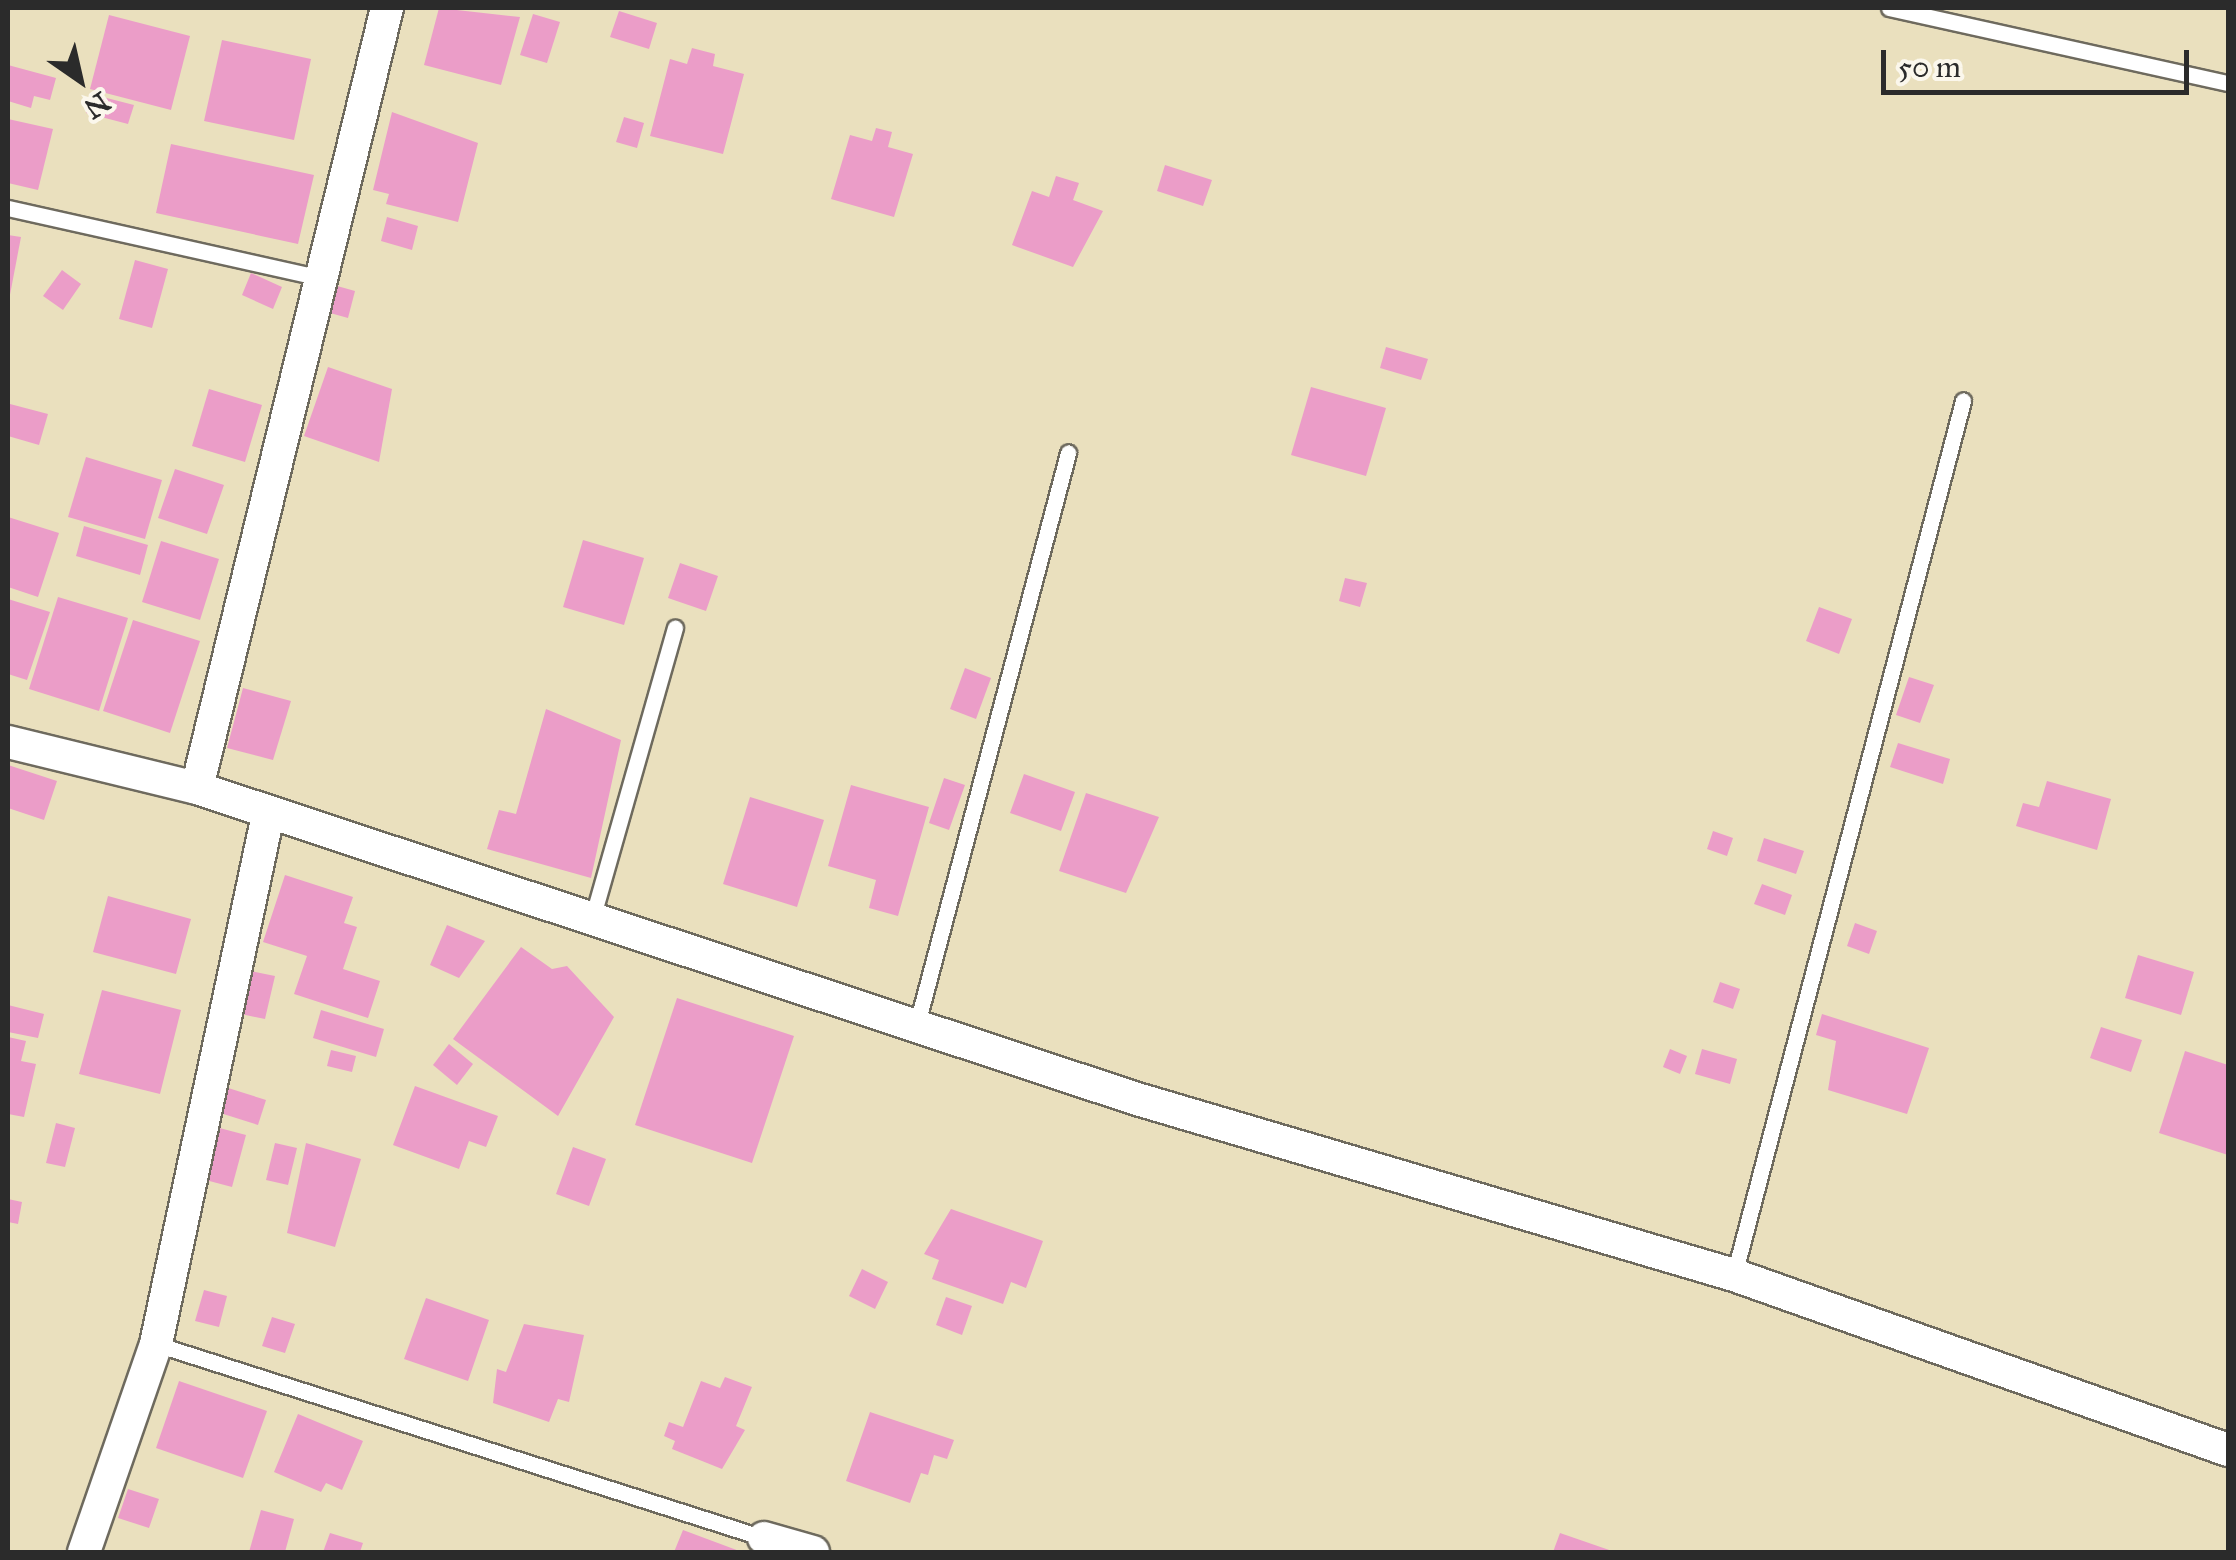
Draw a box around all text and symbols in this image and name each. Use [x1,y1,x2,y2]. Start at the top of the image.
north arrow [30,30,130,130]
scale bar [1886,30,2194,92]
text: 50 m [1898,49,1961,85]
text: N [77,84,117,126]

